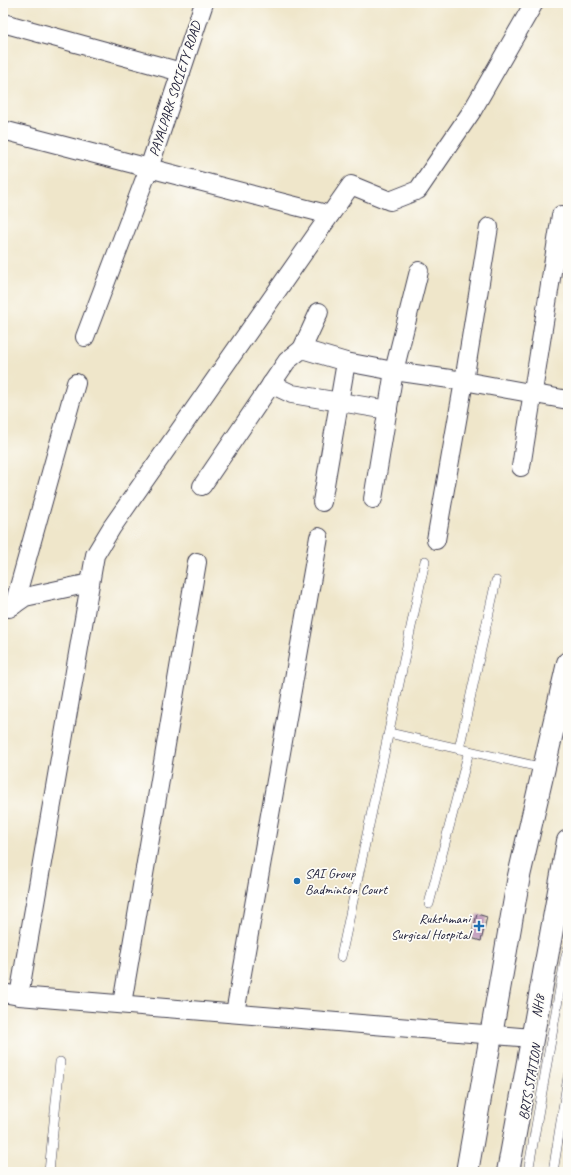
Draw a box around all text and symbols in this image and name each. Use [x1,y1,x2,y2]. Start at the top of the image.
street label: PAYALPARK SOCIETY ROAD [145,18,205,158]
place label: SAI Group Badminton Court [305,865,388,898]
marker: SAI Group Badminton Court [292,876,302,886]
place label: Rukshmani Surgical Hospital [391,910,473,943]
marker: Rukshmani Surgical Hospital [473,920,485,932]
street label: NH8 [528,992,549,1019]
street label: BRTS STATION [515,1041,545,1121]

